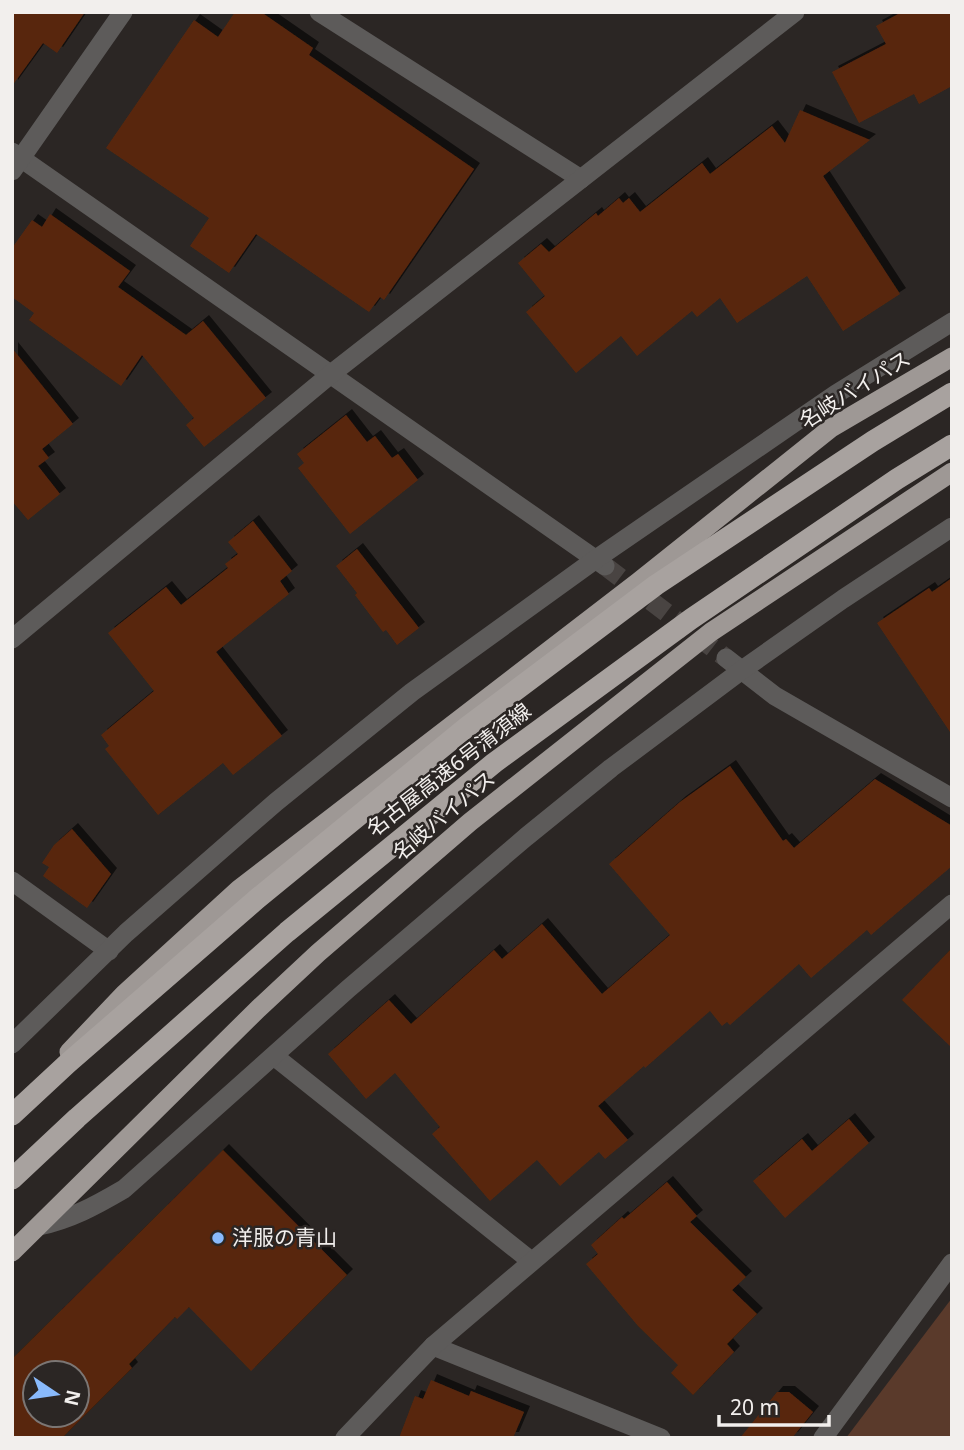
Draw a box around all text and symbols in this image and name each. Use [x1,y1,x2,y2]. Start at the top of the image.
street label: 名岐バイパス [794,344,915,434]
street label: 名古屋高速6号清須線 [361,696,536,842]
street label: 名岐バイパス [386,764,500,866]
place label: 洋服の青山 [232,1223,337,1251]
marker: 洋服の青山 [210,1230,226,1246]
north arrow [21,1359,91,1429]
scale bar [719,1384,829,1428]
text: N [58,1387,87,1408]
text: 20 m [730,1393,779,1421]

